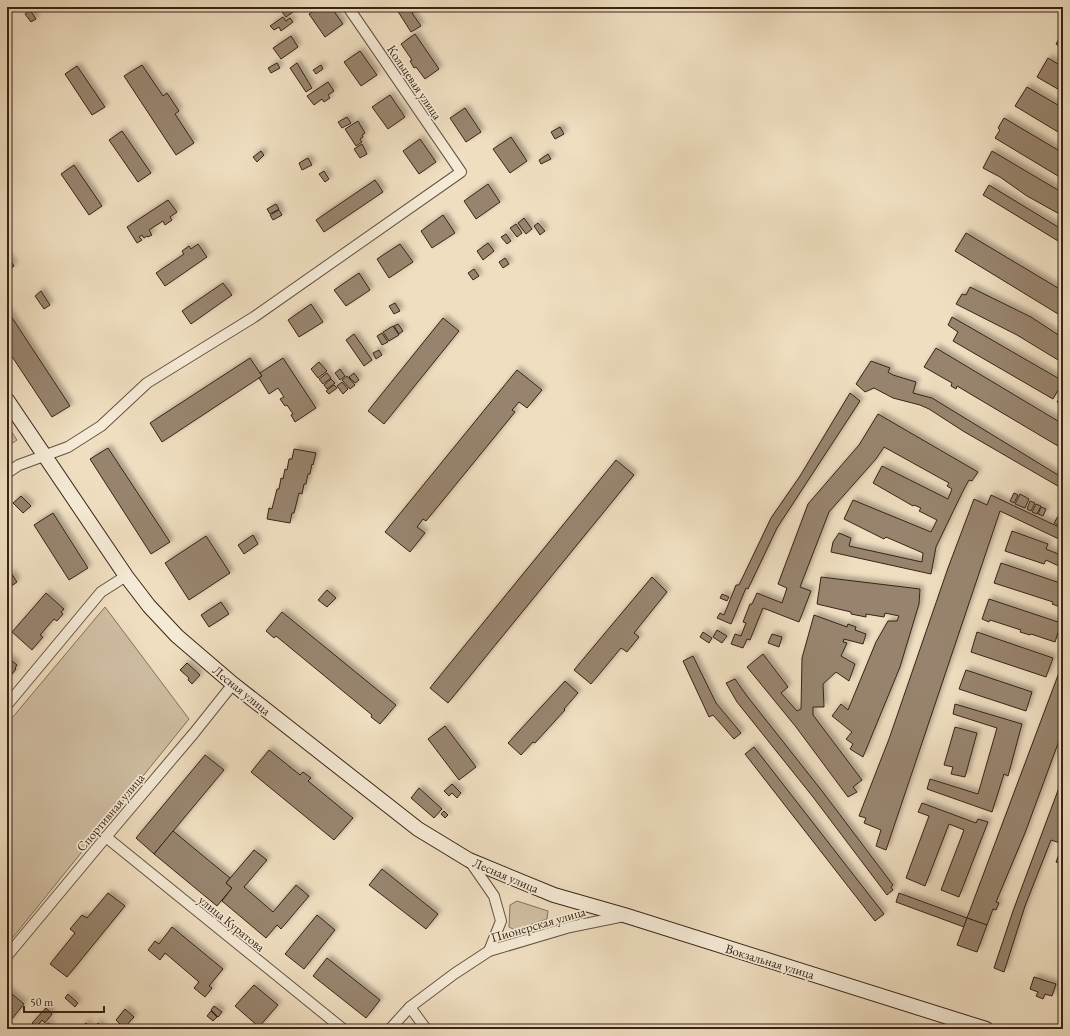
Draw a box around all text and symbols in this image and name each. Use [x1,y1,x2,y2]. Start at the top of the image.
street label: Кольцевая улица [383,41,446,124]
street label: Лесная улица [209,662,275,720]
street label: Спортивная улица [73,769,149,855]
street label: Лесная улица [470,854,542,897]
street label: улица Куратова [195,891,269,956]
street label: Пионерская улица [489,903,588,946]
street label: Вокзальная улица [723,940,817,983]
scale bar [24,988,104,1014]
text: 50 m [30,994,54,1010]

